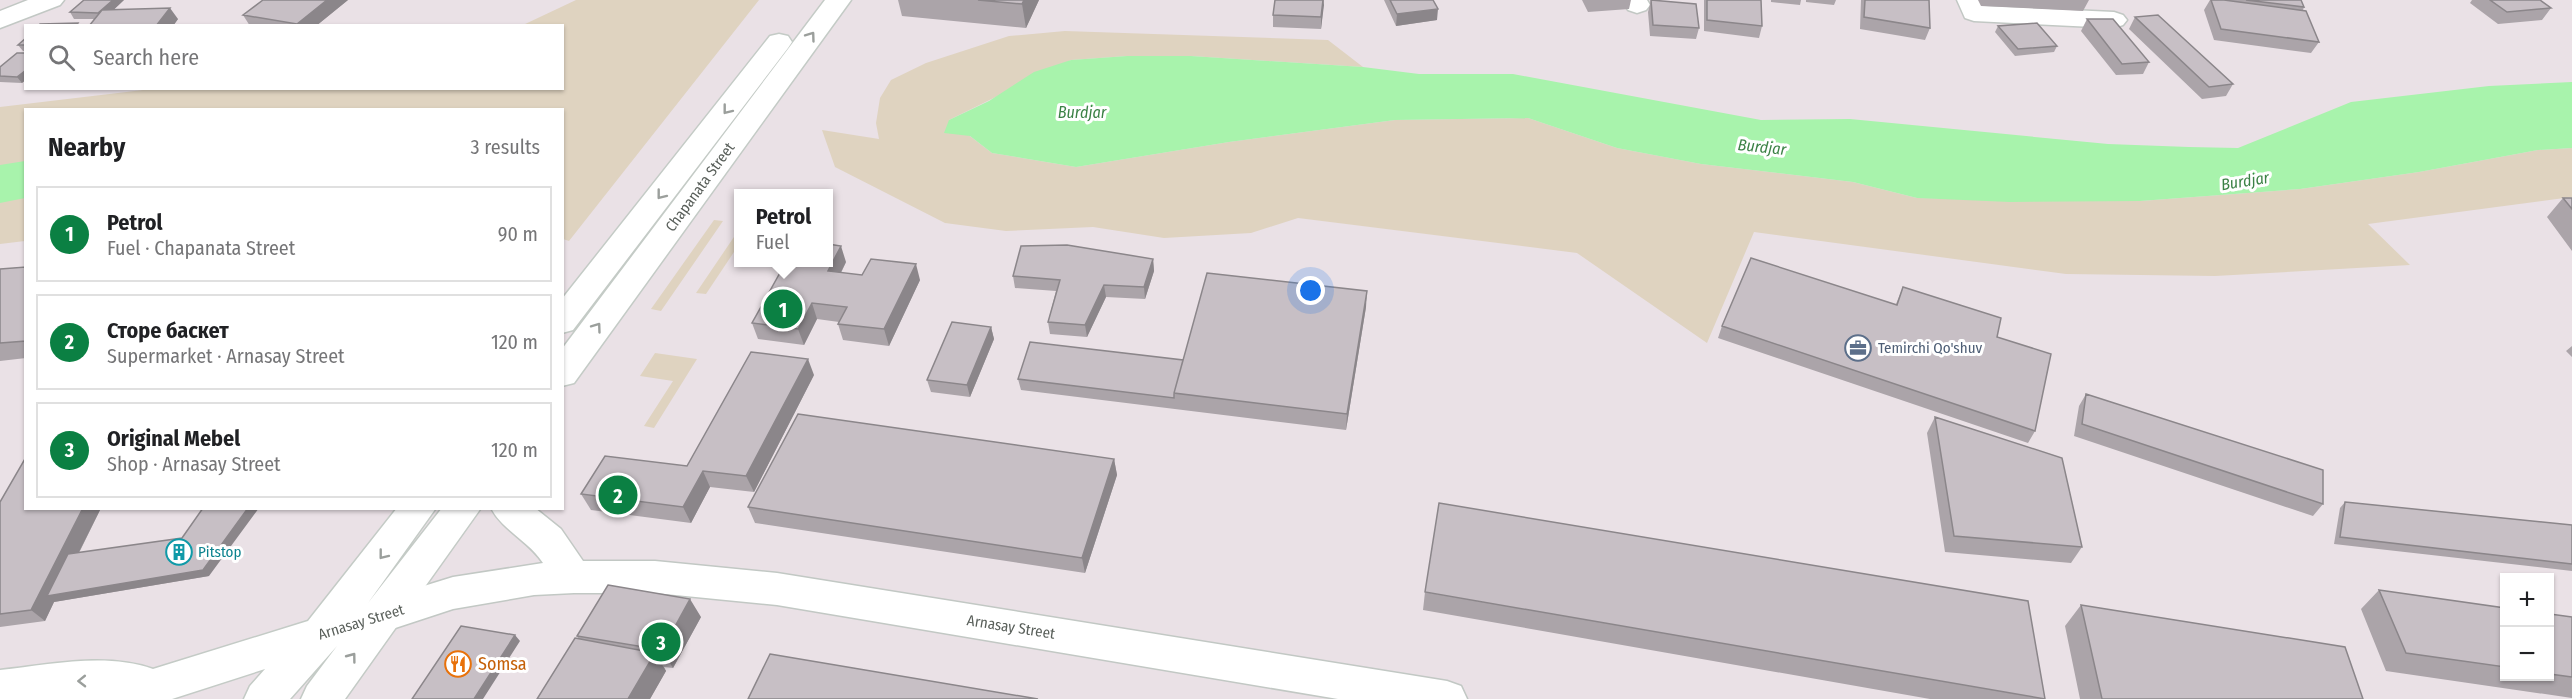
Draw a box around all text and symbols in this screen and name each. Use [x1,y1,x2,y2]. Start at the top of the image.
search box [24,24,564,90]
one-way arrow [804,31,815,42]
icon: search [45,41,78,74]
text: Search here [93,44,199,71]
one-way arrow [724,103,735,114]
water label: Burdjar [1058,103,1107,122]
text: Nearby [48,132,125,163]
text: 3 results [471,135,540,159]
water label: Burdjar [1737,135,1788,159]
street label: Chapanata Street [662,139,738,235]
water label: Burdjar [2220,168,2271,194]
one-way arrow [658,188,669,199]
popup [734,189,833,267]
text: Petrol [756,203,811,230]
text: Petrol [107,209,162,236]
text: 1 [65,222,74,246]
text: 90 m [498,222,538,246]
text: Fuel [756,230,789,254]
text: Fuel · Chapanata Street [107,236,295,260]
your location [1296,276,1325,305]
pin: 1 [764,286,802,332]
text: Сторе баскет [107,317,229,344]
one-way arrow [590,323,601,334]
text: 2 [65,330,74,354]
text: 120 m [491,330,538,354]
office icon: Temirchi Qo'shuv [1843,333,1873,363]
place label: Temirchi Qo'shuv [1878,339,1982,357]
text: Supermarket · Arnasay Street [107,344,345,368]
text: Original Mebel [107,425,240,452]
text: 3 [65,438,74,462]
text: 120 m [491,438,538,462]
text: Shop · Arnasay Street [107,452,281,476]
pin: 2 [598,472,638,518]
building icon: Pitstop [164,537,194,567]
place label: Pitstop [198,543,242,561]
one-way arrow [379,548,390,559]
map controls [2500,573,2554,681]
button: + [2500,573,2554,627]
street label: Arnasay Street [316,600,406,644]
street label: Arnasay Street [966,611,1056,643]
pin: 3 [642,620,680,664]
button: − [2500,627,2554,681]
restaurant icon: Somsa [443,649,473,679]
one-way arrow [345,653,356,664]
place label: Somsa [478,653,527,675]
one-way arrow [78,675,87,687]

